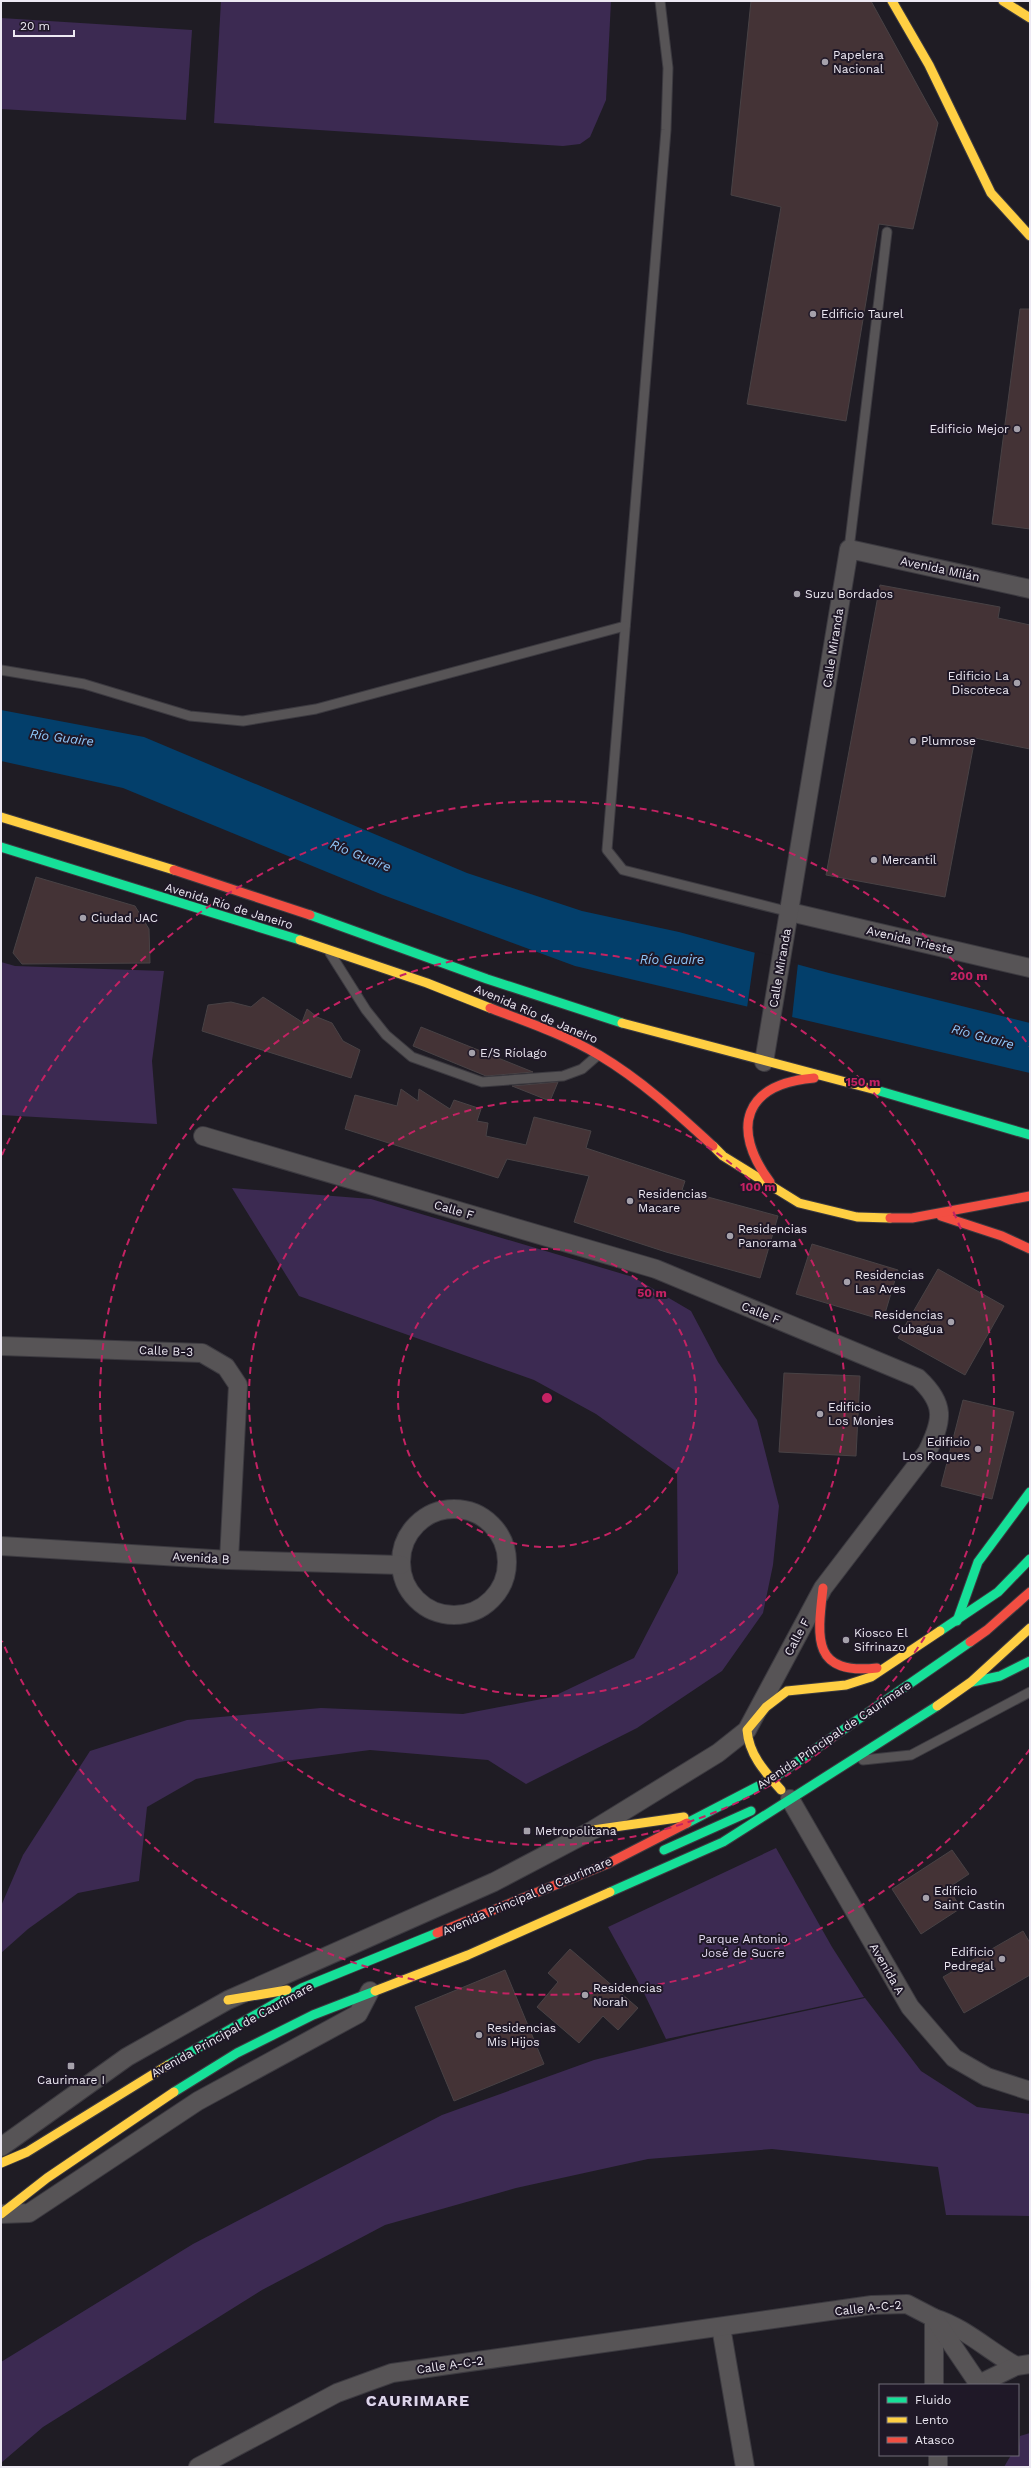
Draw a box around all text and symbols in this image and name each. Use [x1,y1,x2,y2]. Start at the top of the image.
scale bar [14,12,74,38]
text: 20 m [20,19,50,33]
place label: Papelera Nacional [833,48,884,76]
marker: Papelera Nacional [820,57,830,67]
place label: Edificio Taurel [821,307,904,321]
marker: Edificio Taurel [808,309,818,319]
place label: Edificio Mejor [929,422,1009,436]
marker: Edificio Mejor [1012,424,1022,434]
street label: Avenida Milán [899,554,981,584]
place label: Suzu Bordados [805,587,893,601]
marker: Suzu Bordados [792,589,802,599]
street label: Calle Miranda [820,607,846,689]
place label: Edificio La Discoteca [948,669,1009,697]
marker: Edificio La Discoteca [1012,678,1022,688]
water label: Río Guaire [29,726,95,749]
place label: Plumrose [921,734,976,748]
marker: Plumrose [908,736,918,746]
water label: Río Guaire [328,836,393,874]
place label: Mercantil [882,853,937,867]
marker: Mercantil [869,855,879,865]
street label: Avenida Río de Janeiro [163,880,295,932]
place label: Ciudad JAC [91,911,158,925]
marker: Ciudad JAC [78,913,88,923]
street label: Avenida Trieste [865,923,955,957]
street label: Calle Miranda [766,927,794,1009]
water label: Río Guaire [640,952,704,967]
text: 200 m [950,969,988,983]
street label: Avenida Río de Janeiro [472,982,600,1046]
water label: Río Guaire [950,1021,1016,1052]
place label: E/S Ríolago [480,1046,547,1060]
marker: E/S Ríolago [467,1048,477,1058]
text: 150 m [846,1075,880,1089]
text: 100 m [740,1180,776,1194]
place label: Residencias Macare [638,1187,707,1215]
marker: Residencias Macare [625,1196,635,1206]
street label: Calle F [432,1198,476,1222]
place label: Residencias Panorama [738,1222,807,1250]
marker: Residencias Panorama [725,1231,735,1241]
place label: Residencias Las Aves [855,1268,924,1296]
marker: Residencias Las Aves [842,1277,852,1287]
text: 50 m [637,1286,667,1300]
street label: Calle F [740,1299,782,1327]
place label: Residencias Cubagua [874,1308,943,1336]
marker: Residencias Cubagua [946,1317,956,1327]
street label: Calle B-3 [139,1343,193,1359]
centre of rings [540,1391,554,1405]
place label: Edificio Los Monjes [828,1400,894,1428]
marker: Edificio Los Monjes [815,1409,825,1419]
place label: Edificio Los Roques [902,1435,970,1463]
marker: Edificio Los Roques [973,1444,983,1454]
street label: Avenida B [172,1550,230,1566]
street label: Calle F [781,1616,813,1658]
place label: Kiosco El Sifrinazo [854,1626,908,1654]
marker: Kiosco El Sifrinazo [841,1635,851,1645]
street label: Avenida Principal de Caurimare [754,1678,914,1792]
place label: Metropolitana [535,1824,617,1838]
marker: Metropolitana [522,1826,532,1836]
street label: Avenida Principal de Caurimare [440,1854,614,1938]
place label: Edificio Saint Castin [934,1884,1005,1912]
marker: Edificio Saint Castin [921,1893,931,1903]
park label: Parque Antonio José de Sucre [698,1932,788,1960]
street label: Avenida A [867,1941,907,1997]
place label: Edificio Pedregal [944,1945,994,1973]
marker: Edificio Pedregal [997,1954,1007,1964]
street label: Avenida Principal de Caurimare [149,1980,315,2080]
place label: Residencias Norah [593,1981,662,2009]
marker: Residencias Norah [580,1990,590,2000]
place label: Residencias Mis Hijos [487,2021,556,2049]
marker: Residencias Mis Hijos [474,2030,484,2040]
marker: Caurimare I [66,2061,76,2071]
place label: Caurimare I [37,2073,105,2087]
street label: Calle A-C-2 [834,2298,902,2318]
street label: Calle A-C-2 [416,2353,484,2377]
legend [879,2384,1019,2456]
district label: CAURIMARE [366,2391,470,2410]
text: Fluido [915,2393,951,2407]
text: Lento [915,2413,949,2427]
text: Atasco [915,2433,955,2447]

